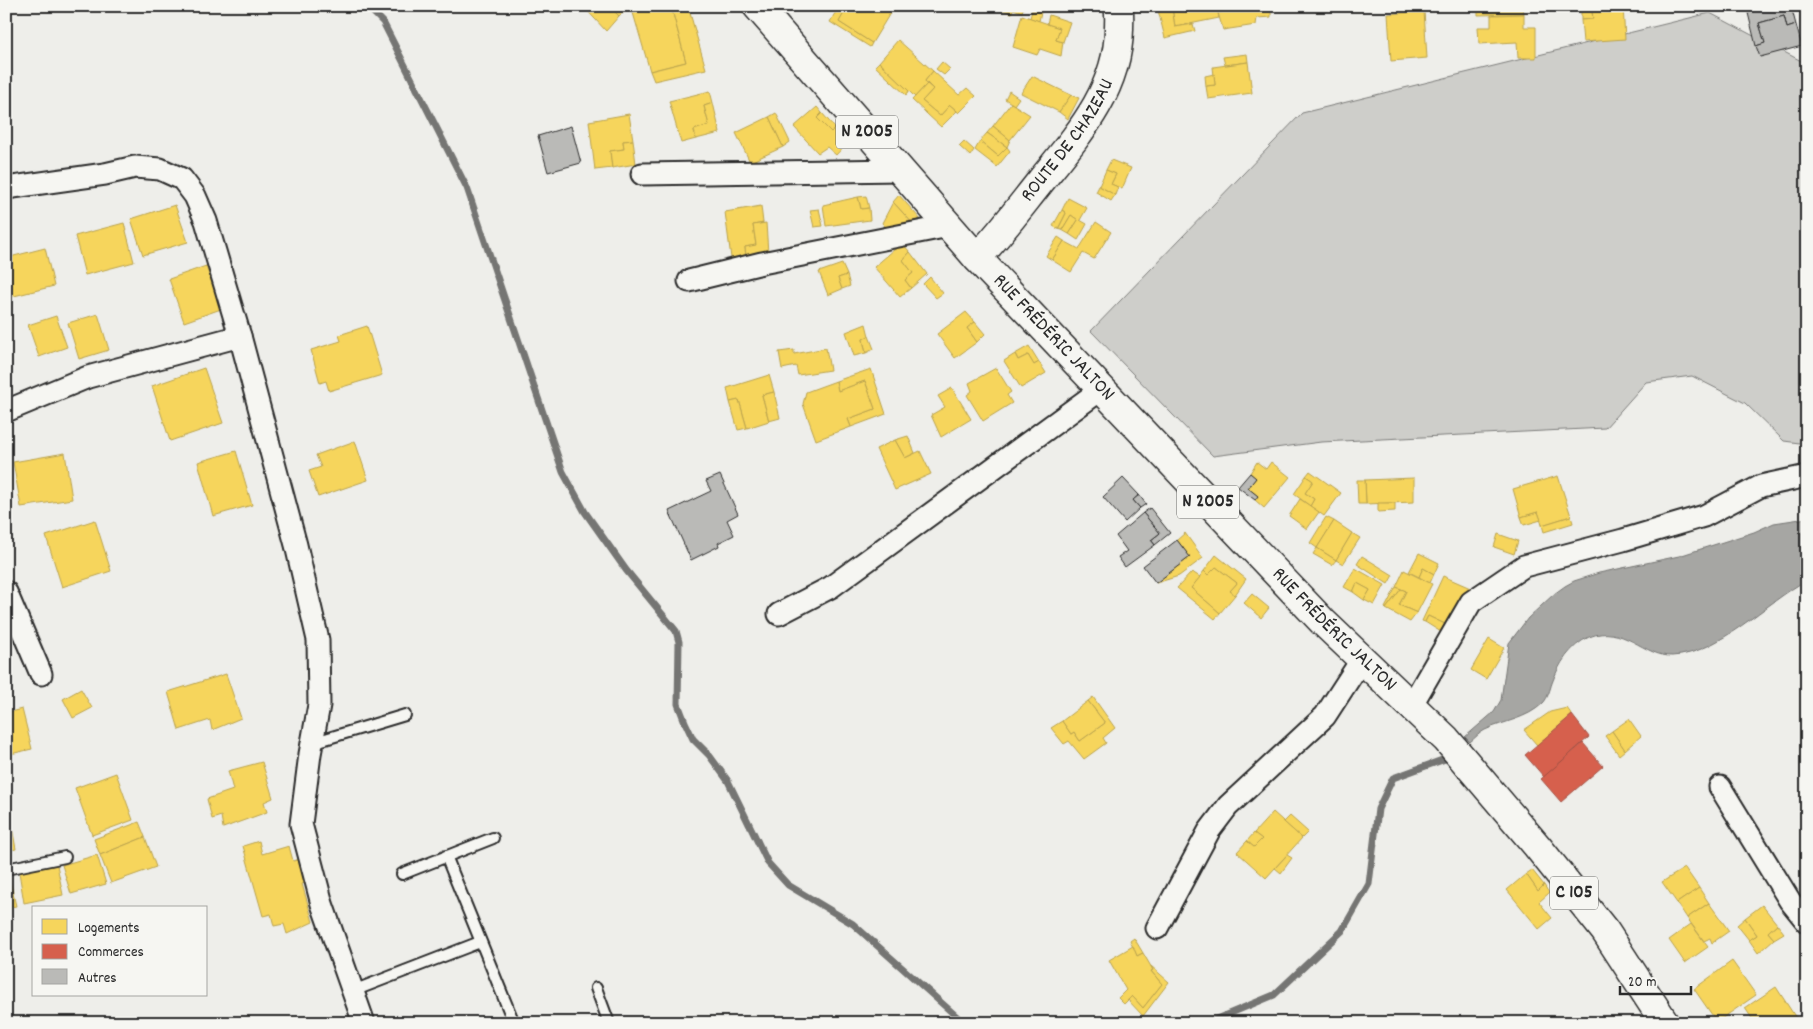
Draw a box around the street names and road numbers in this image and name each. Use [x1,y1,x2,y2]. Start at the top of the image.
street label: ROUTE DE CHAZEAU [1015,75,1122,208]
road number: N 2005 [836,115,898,148]
street label: RUE FRÉDÉRIC JALTON [986,268,1121,408]
road number: N 2005 [1177,486,1239,518]
street label: RUE FRÉDÉRIC JALTON [1265,562,1403,699]
road number: C 105 [1550,876,1598,910]

